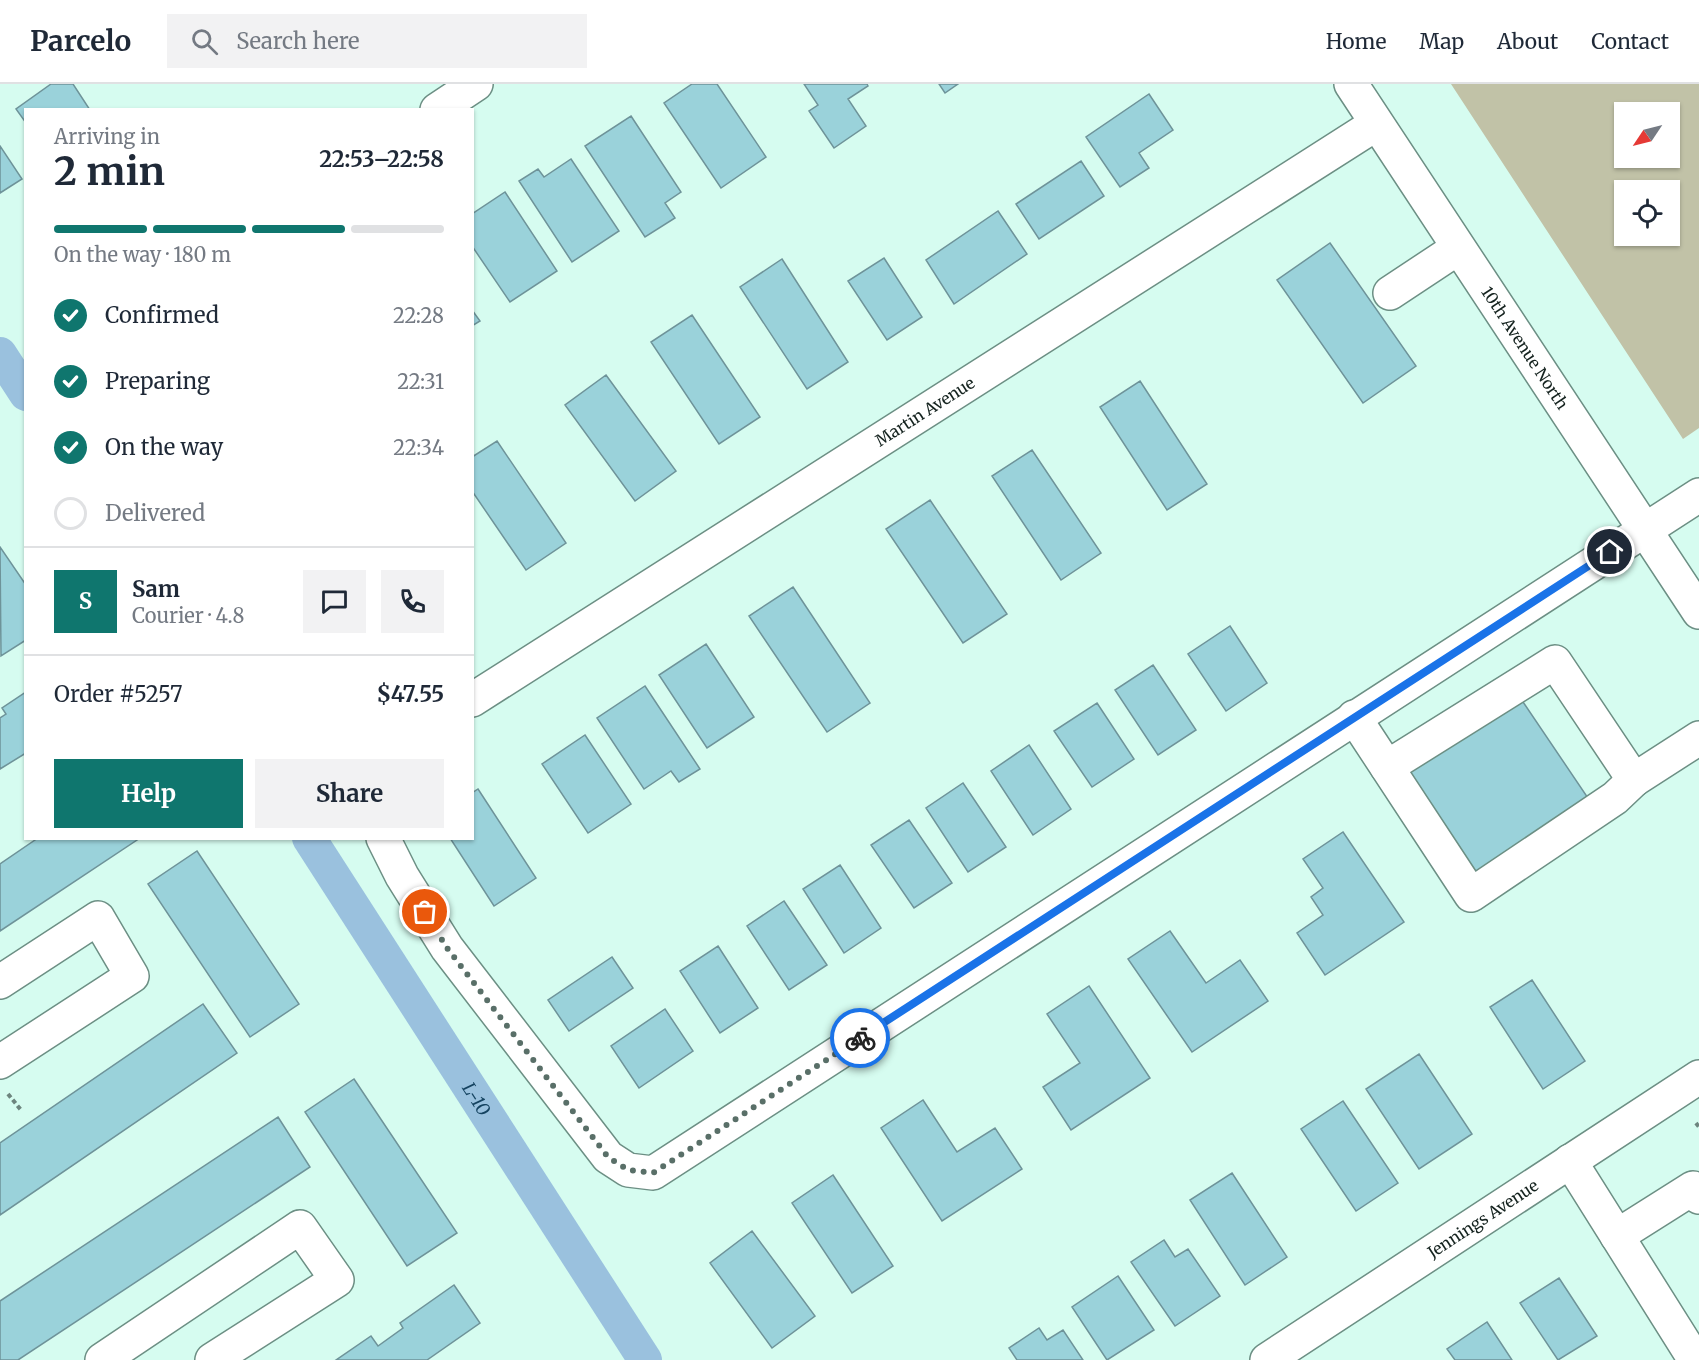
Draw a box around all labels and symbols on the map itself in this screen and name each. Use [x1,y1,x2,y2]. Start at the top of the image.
north arrow [1614,102,1680,168]
street label: 10th Avenue North [1477,283,1573,413]
street label: Martin Avenue [872,372,978,450]
pin [1584,526,1635,577]
pin [399,886,450,937]
courier [830,1008,890,1068]
water label: L-10 [458,1078,496,1120]
street label: Jennings Avenue [1423,1175,1542,1263]

